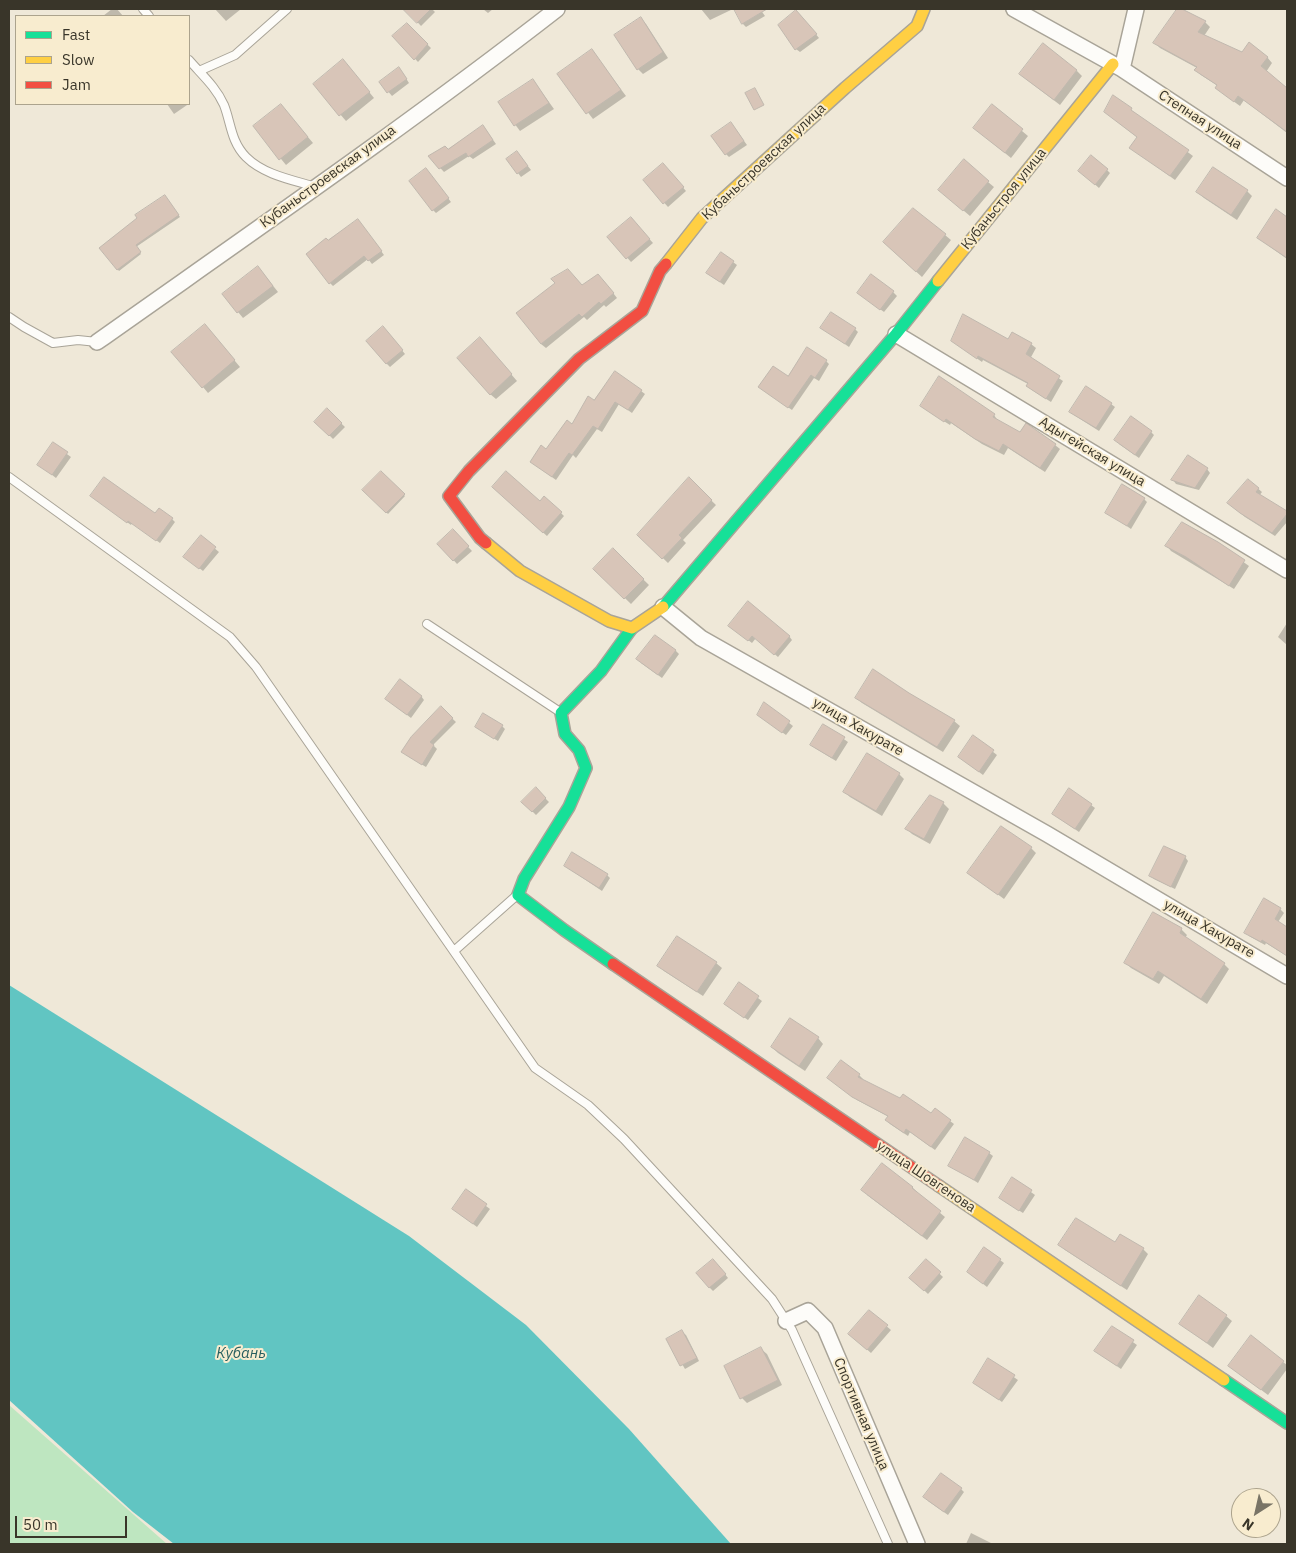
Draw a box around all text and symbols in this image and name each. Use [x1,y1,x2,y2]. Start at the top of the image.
legend [15,15,190,105]
text: Fast [62,25,90,44]
text: Slow [62,50,95,69]
text: Jam [62,75,91,94]
street label: Степная улица [1155,87,1245,153]
street label: Кубаньстроевская улица [698,100,830,224]
street label: Кубаньстроевская улица [257,122,399,232]
street label: Кубаньстроя улица [958,145,1050,253]
street label: Адыгейская улица [1036,414,1148,490]
street label: улица Хакурате [810,694,906,760]
street label: улица Хакурате [1161,896,1257,962]
street label: улица Шовгенова [873,1138,979,1216]
water label: Кубань [216,1345,266,1363]
street label: Спортивная улица [830,1355,892,1473]
north arrow [1231,1488,1281,1538]
scale bar [18,1506,130,1538]
text: N [1239,1514,1257,1535]
text: 50 m [23,1515,58,1534]

